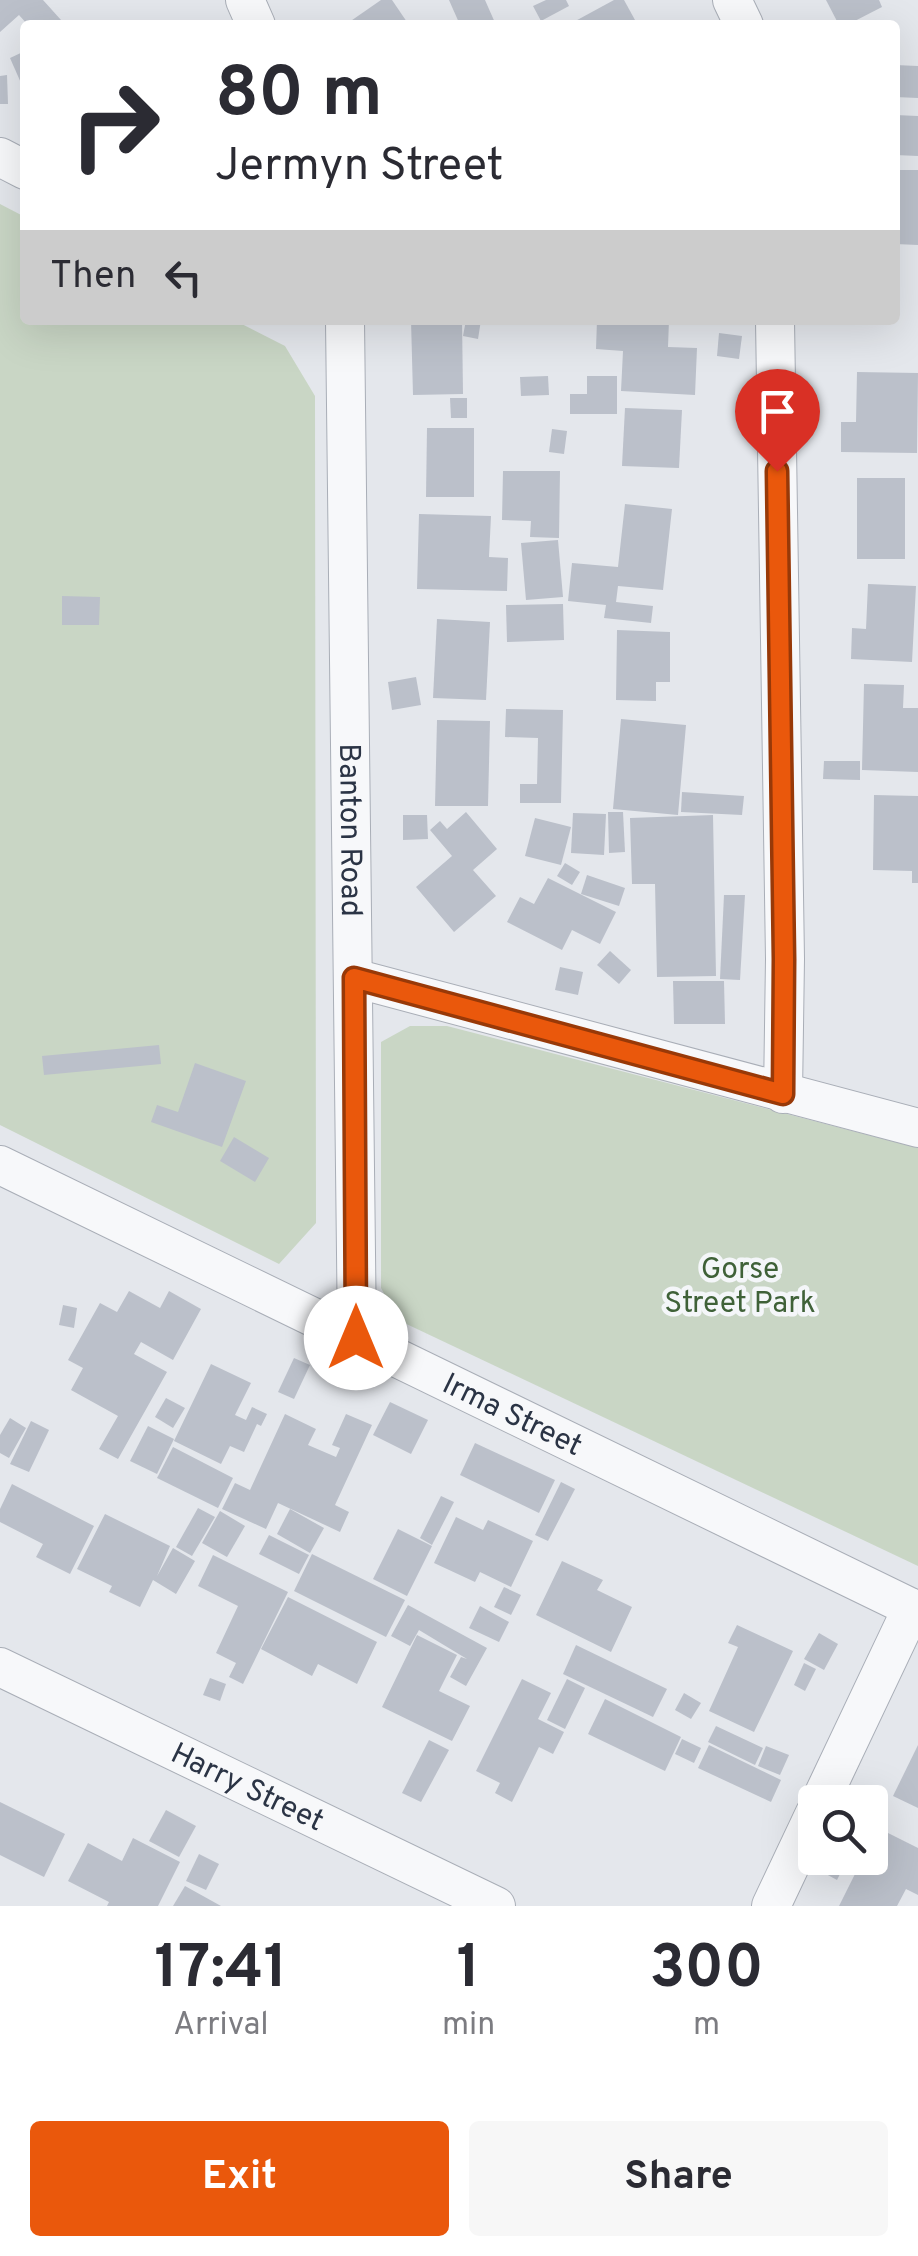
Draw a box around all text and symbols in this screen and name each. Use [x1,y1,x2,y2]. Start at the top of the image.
text: 80 m [215,52,383,141]
icon: right [50,60,180,190]
text: Jermyn Street [215,139,504,196]
icon: left [156,250,211,305]
text: Then [50,253,136,302]
pin [735,369,820,472]
icon: arrive [750,384,805,439]
street label: Banton Road [329,743,368,917]
park label: Gorse Street Park [664,1252,816,1323]
position arrow [304,1286,408,1390]
street label: Irma Street [436,1367,588,1466]
street label: Harry Street [164,1736,329,1841]
map controls [798,1785,888,1875]
button: search [798,1785,888,1875]
text: 17:41 [154,1933,288,2009]
text: 1 [457,1933,481,2009]
text: 300 [650,1933,764,2009]
text: Arrival [173,2006,269,2046]
text: min [442,2006,495,2046]
text: m [693,2006,720,2046]
button: Exit [30,2121,449,2236]
button: Share [469,2121,888,2236]

